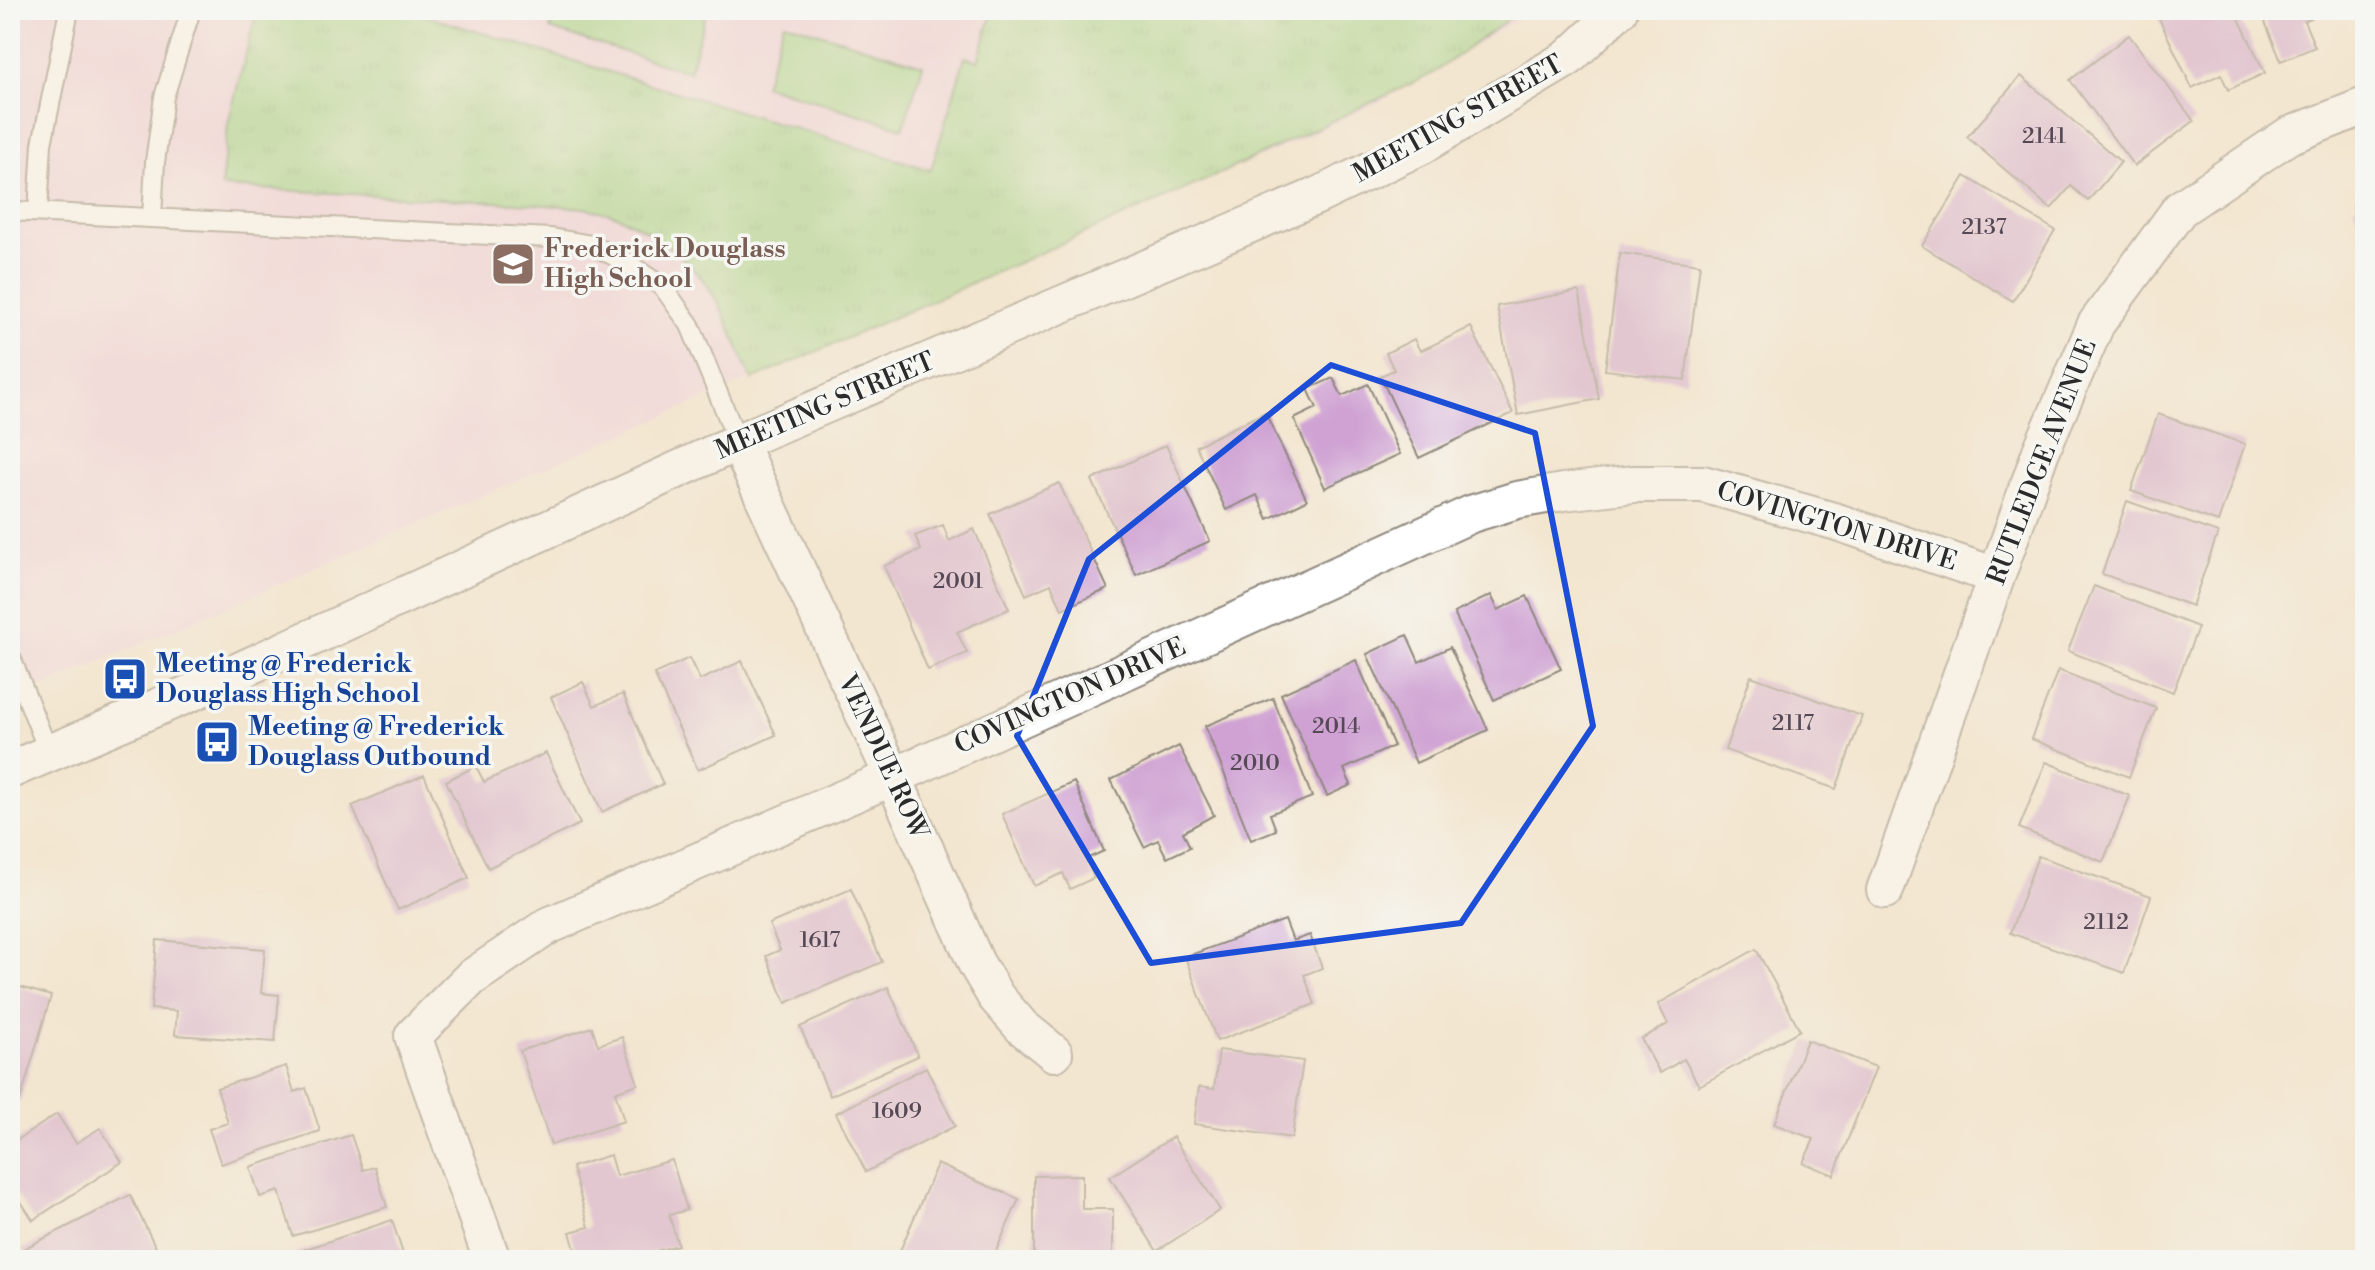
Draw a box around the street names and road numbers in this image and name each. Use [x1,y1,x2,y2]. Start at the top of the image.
street label: MEETING STREET [1347,48,1569,190]
street label: RUTLEDGE AVENUE [1980,335,2104,589]
street label: MEETING STREET [711,345,939,467]
street label: COVINGTON DRIVE [1713,474,1961,578]
street label: COVINGTON DRIVE [949,631,1191,761]
street label: VENDUE ROW [830,669,936,846]

